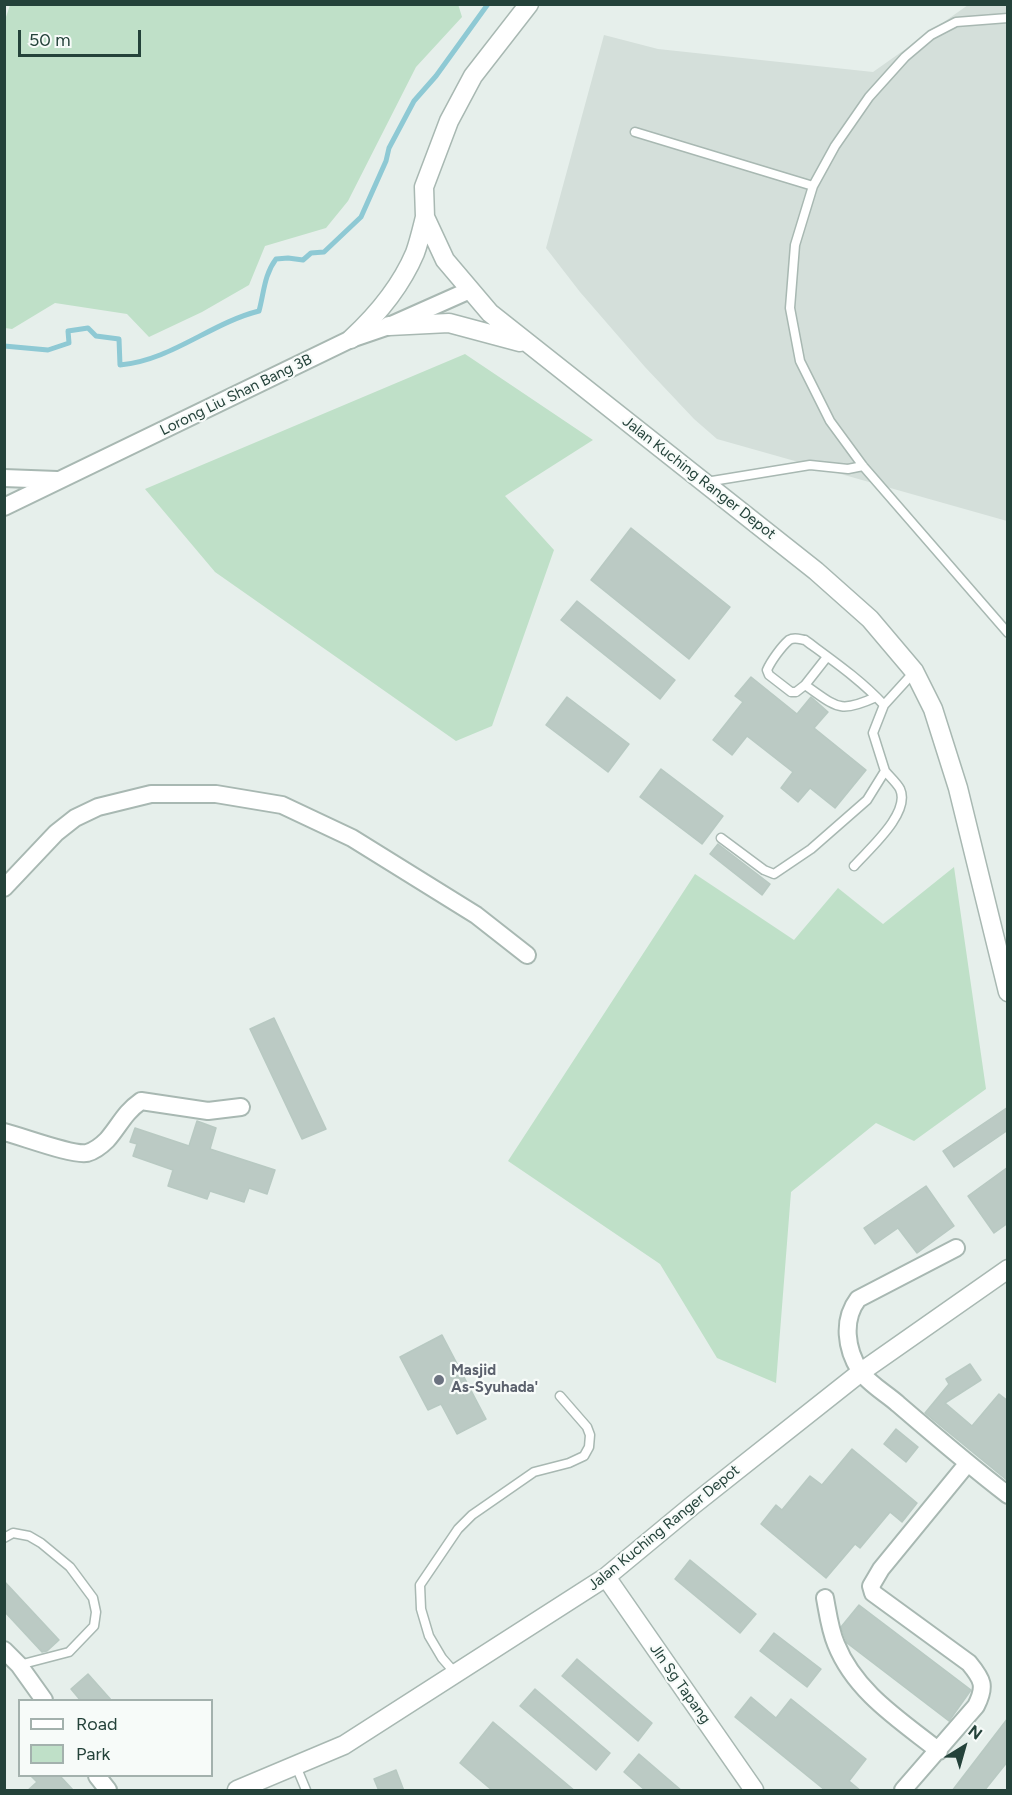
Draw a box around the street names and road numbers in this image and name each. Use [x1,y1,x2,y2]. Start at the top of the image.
street label: Lorong Liu Shan Bang 3B [157,350,315,440]
street label: Jalan Kuching Ranger Depot [619,413,779,543]
street label: Jalan Kuching Ranger Depot [585,1461,743,1595]
street label: Jln Sg Tapang [646,1641,714,1727]

